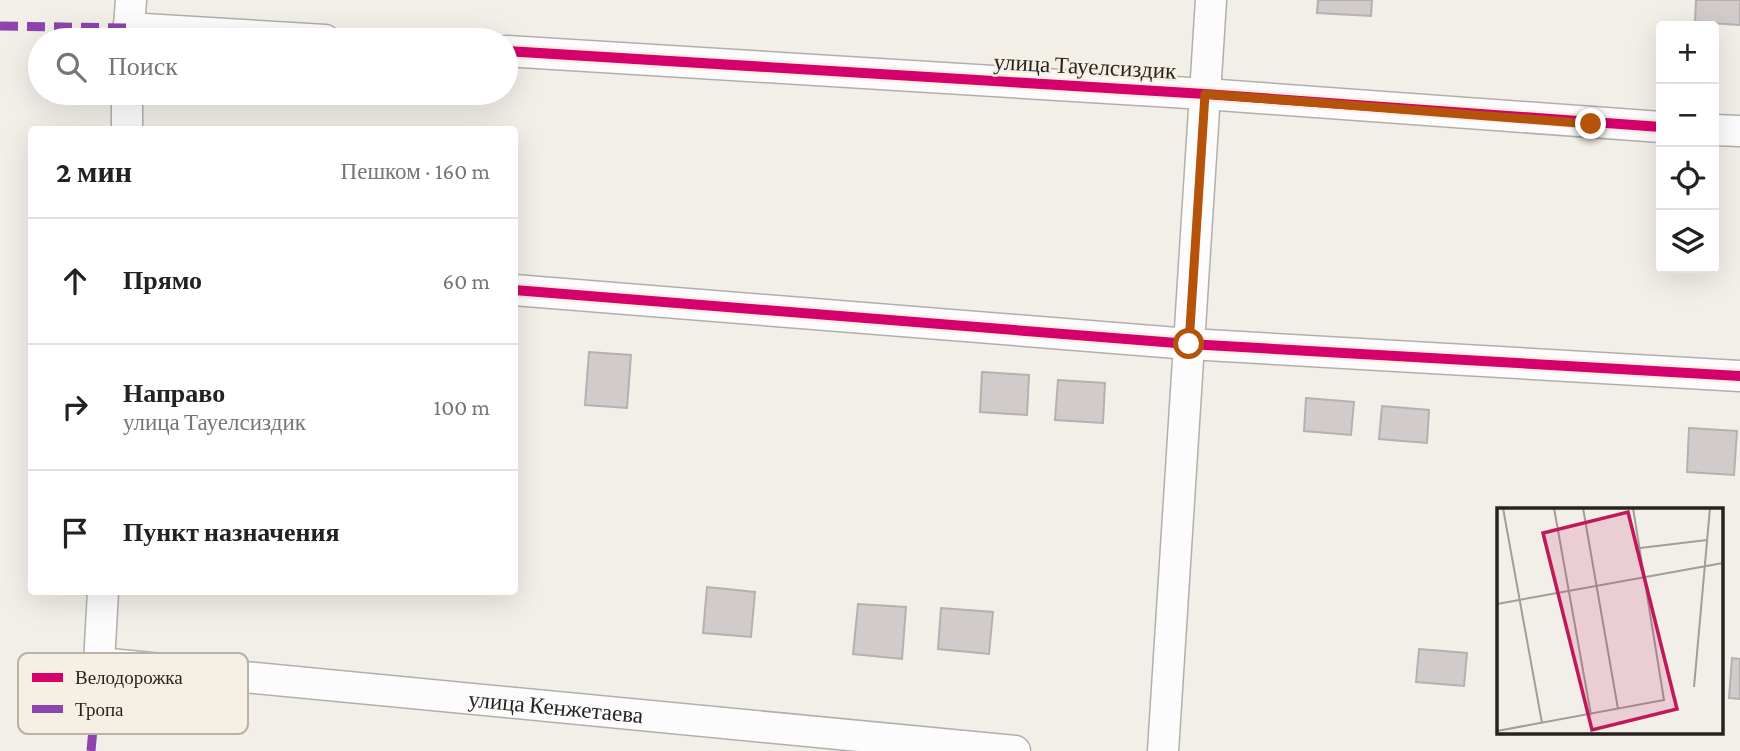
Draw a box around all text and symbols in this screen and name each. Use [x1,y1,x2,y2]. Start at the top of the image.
map controls [1656,21,1719,273]
button: + [1656,21,1719,84]
search box [28,28,518,105]
icon: search [52,48,90,86]
street label: улица Тауелсиздик [993,48,1178,84]
text: Поиск [108,52,178,81]
button: − [1656,84,1719,147]
route end [1575,108,1606,139]
button: locate [1656,147,1719,210]
text: 2 мин [56,155,132,188]
text: Пешком · 160 m [341,158,490,184]
button: layers [1656,210,1719,273]
icon: ahead [56,262,94,300]
text: Прямо [123,266,202,295]
text: 60 m [443,268,490,294]
route start [1173,328,1204,359]
text: Направо [123,379,225,408]
icon: right [56,388,94,426]
text: 100 m [434,394,490,420]
text: улица Тауелсиздик [123,409,306,435]
inset map [1497,508,1722,734]
icon: arrive [56,514,94,552]
text: Пункт назначения [123,518,340,547]
legend [18,653,248,734]
text: Велодорожка [75,667,183,688]
street label: улица Кенжетаева [467,686,644,728]
text: Тропа [75,699,124,720]

